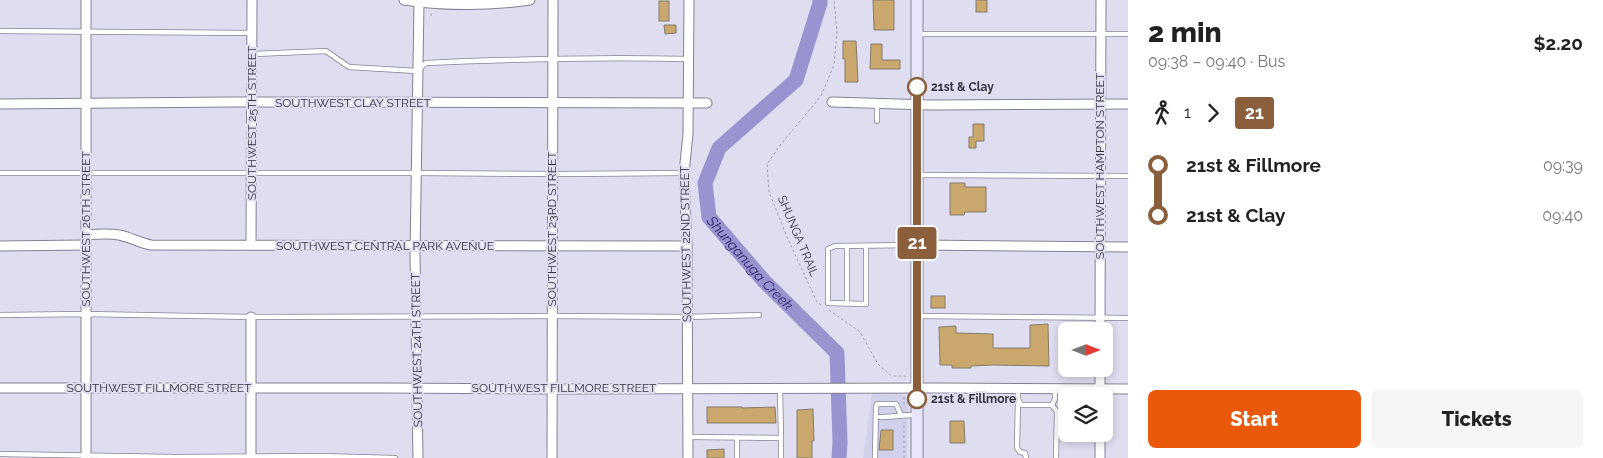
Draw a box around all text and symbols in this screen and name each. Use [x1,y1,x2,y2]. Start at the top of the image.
text: 2 min [1148,16,1222,49]
text: $2.20 [1534,32,1583,54]
street label: SOUTHWEST 25TH STREET [245,45,259,200]
text: 09:38 – 09:40 · Bus [1148,52,1285,71]
street label: SOUTHWEST HAMPTON STREET [1093,72,1107,259]
marker: 21st & Clay [907,77,927,97]
place label: 21st & Clay [931,80,994,94]
street label: SOUTHWEST CLAY STREET [275,96,432,110]
icon: walk [1148,99,1176,127]
icon: forward [1199,99,1227,127]
text: 21 [1245,102,1264,123]
text: 1 [1184,103,1191,122]
street label: SOUTHWEST 26TH STREET [79,150,93,307]
street label: SOUTHWEST 23RD STREET [545,151,559,307]
text: 21st & Fillmore [1186,154,1321,176]
text: 09:39 [1543,156,1583,175]
street label: SOUTHWEST 22ND STREET [678,165,694,322]
street label: SHUNGA TRAIL [775,193,821,279]
text: 21st & Clay [1186,204,1285,226]
text: 09:40 [1542,206,1583,225]
water label: Shunganuga Creek [703,212,797,314]
line badge: 21 [894,227,940,259]
text: 21 [907,232,927,253]
street label: SOUTHWEST CENTRAL PARK AVENUE [276,239,494,253]
street label: SOUTHWEST 24TH STREET [409,272,425,427]
north arrow [1058,322,1112,378]
map controls [1058,322,1113,442]
street label: SOUTHWEST FILLMORE STREET [67,381,252,395]
street label: SOUTHWEST FILLMORE STREET [472,381,657,395]
button: layers [1058,387,1113,442]
marker: 21st & Fillmore [907,389,927,409]
button: Start [1148,390,1361,448]
button: Tickets [1371,390,1583,448]
place label: 21st & Fillmore [931,392,1016,406]

